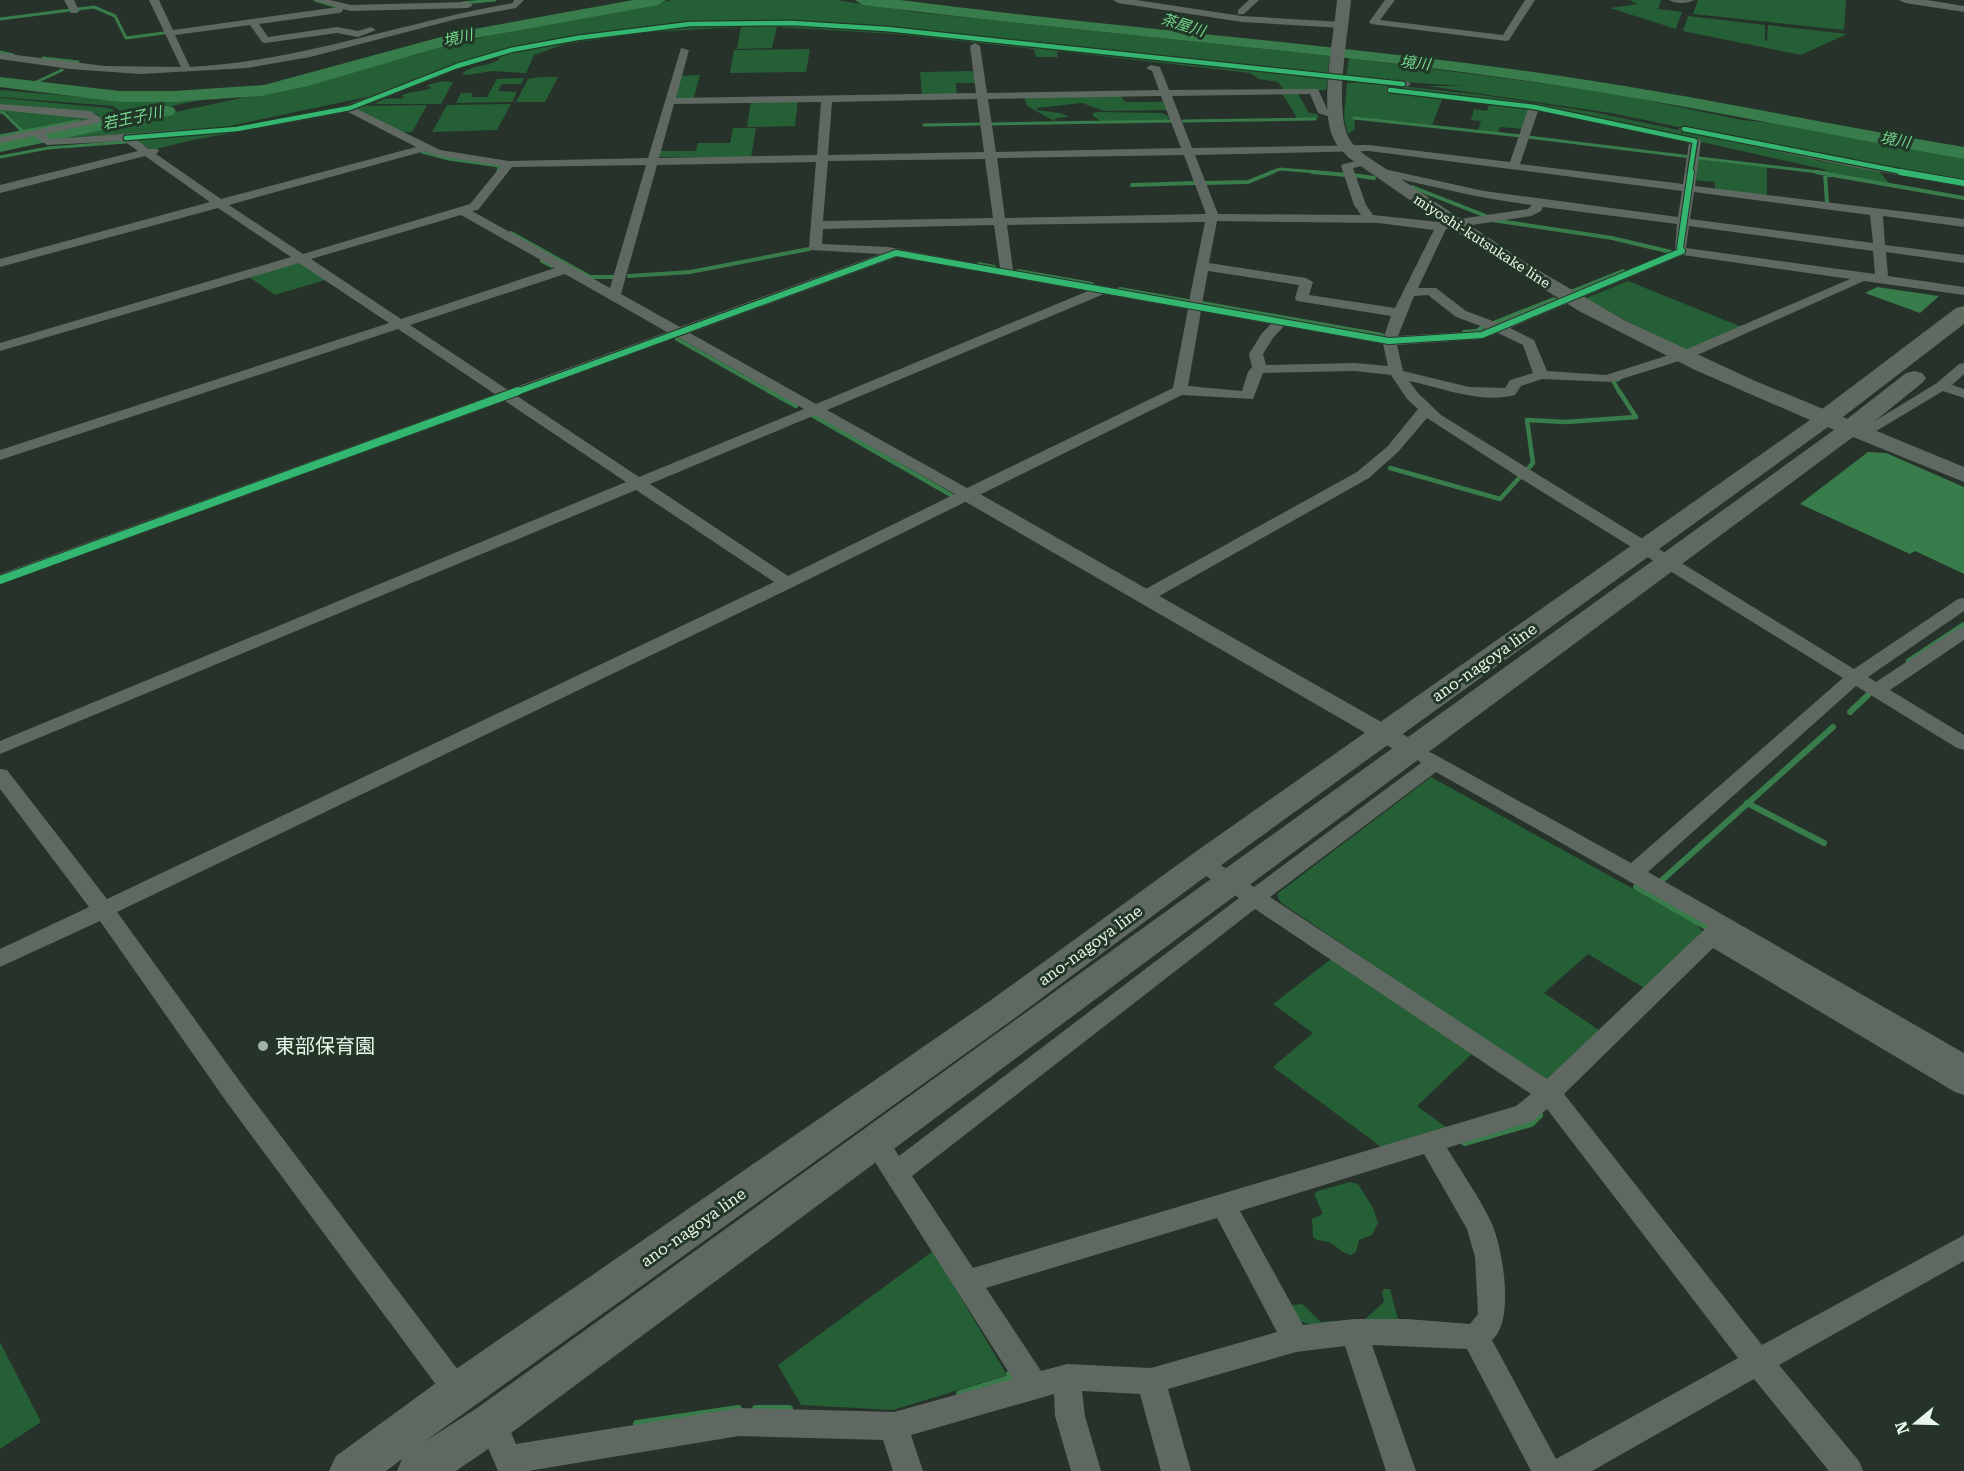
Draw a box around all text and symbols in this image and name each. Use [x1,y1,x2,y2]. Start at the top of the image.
water label: 茶屋川 [1159,10,1209,41]
water label: 境川 [441,25,477,50]
water label: 境川 [1399,52,1433,74]
water label: 若王子川 [101,103,165,133]
water label: 境川 [1879,129,1913,152]
street label: miyoshi-kutsukake line [1411,191,1553,291]
street label: ano-nagoya line [1428,619,1541,706]
street label: ano-nagoya line [1035,901,1146,990]
place label: 東部保育園 [275,1034,375,1058]
marker: 東部保育園 [256,1039,270,1053]
street label: ano-nagoya line [637,1184,750,1271]
north arrow [1886,1393,1946,1453]
text: N [1891,1419,1913,1437]

